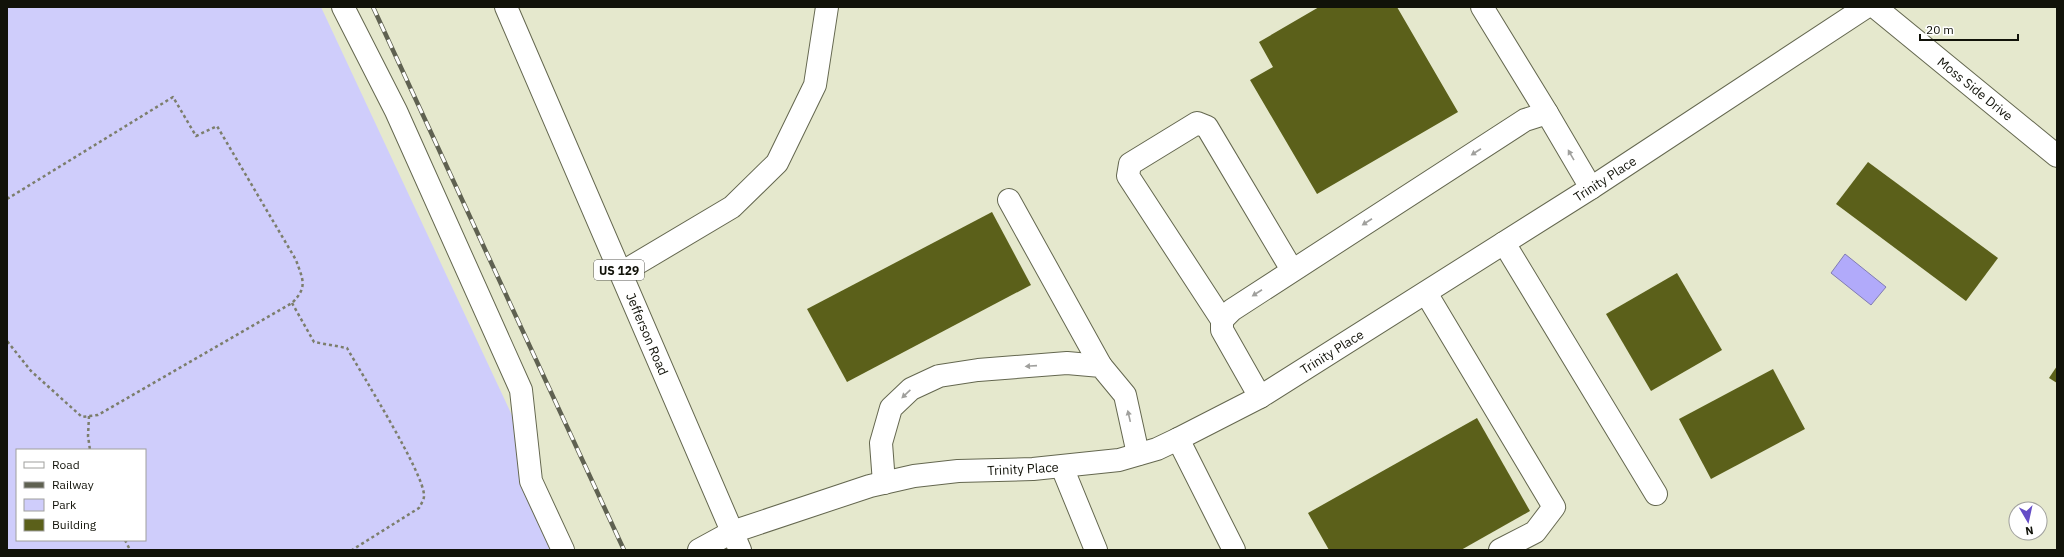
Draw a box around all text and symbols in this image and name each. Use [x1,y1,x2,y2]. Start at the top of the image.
scale bar [1920,16,2018,42]
text: 20 m [1926,22,1954,37]
street label: Moss Side Drive [1934,53,2016,125]
one-way arrow [1471,148,1481,156]
one-way arrow [1568,149,1575,161]
street label: Trinity Place [1570,152,1640,206]
one-way arrow [1361,219,1372,226]
road number: US 129 [594,260,644,280]
one-way arrow [1252,289,1263,297]
street label: Jefferson Road [622,290,672,378]
street label: Trinity Place [1297,326,1367,378]
one-way arrow [1025,362,1037,369]
one-way arrow [901,389,911,399]
one-way arrow [1126,410,1132,423]
legend [16,449,146,541]
text: Road [52,457,80,472]
street label: Trinity Place [987,459,1059,479]
text: Railway [52,477,94,492]
text: Park [52,497,77,512]
north arrow [2008,501,2048,541]
text: Building [52,517,97,532]
text: N [2025,523,2035,538]

